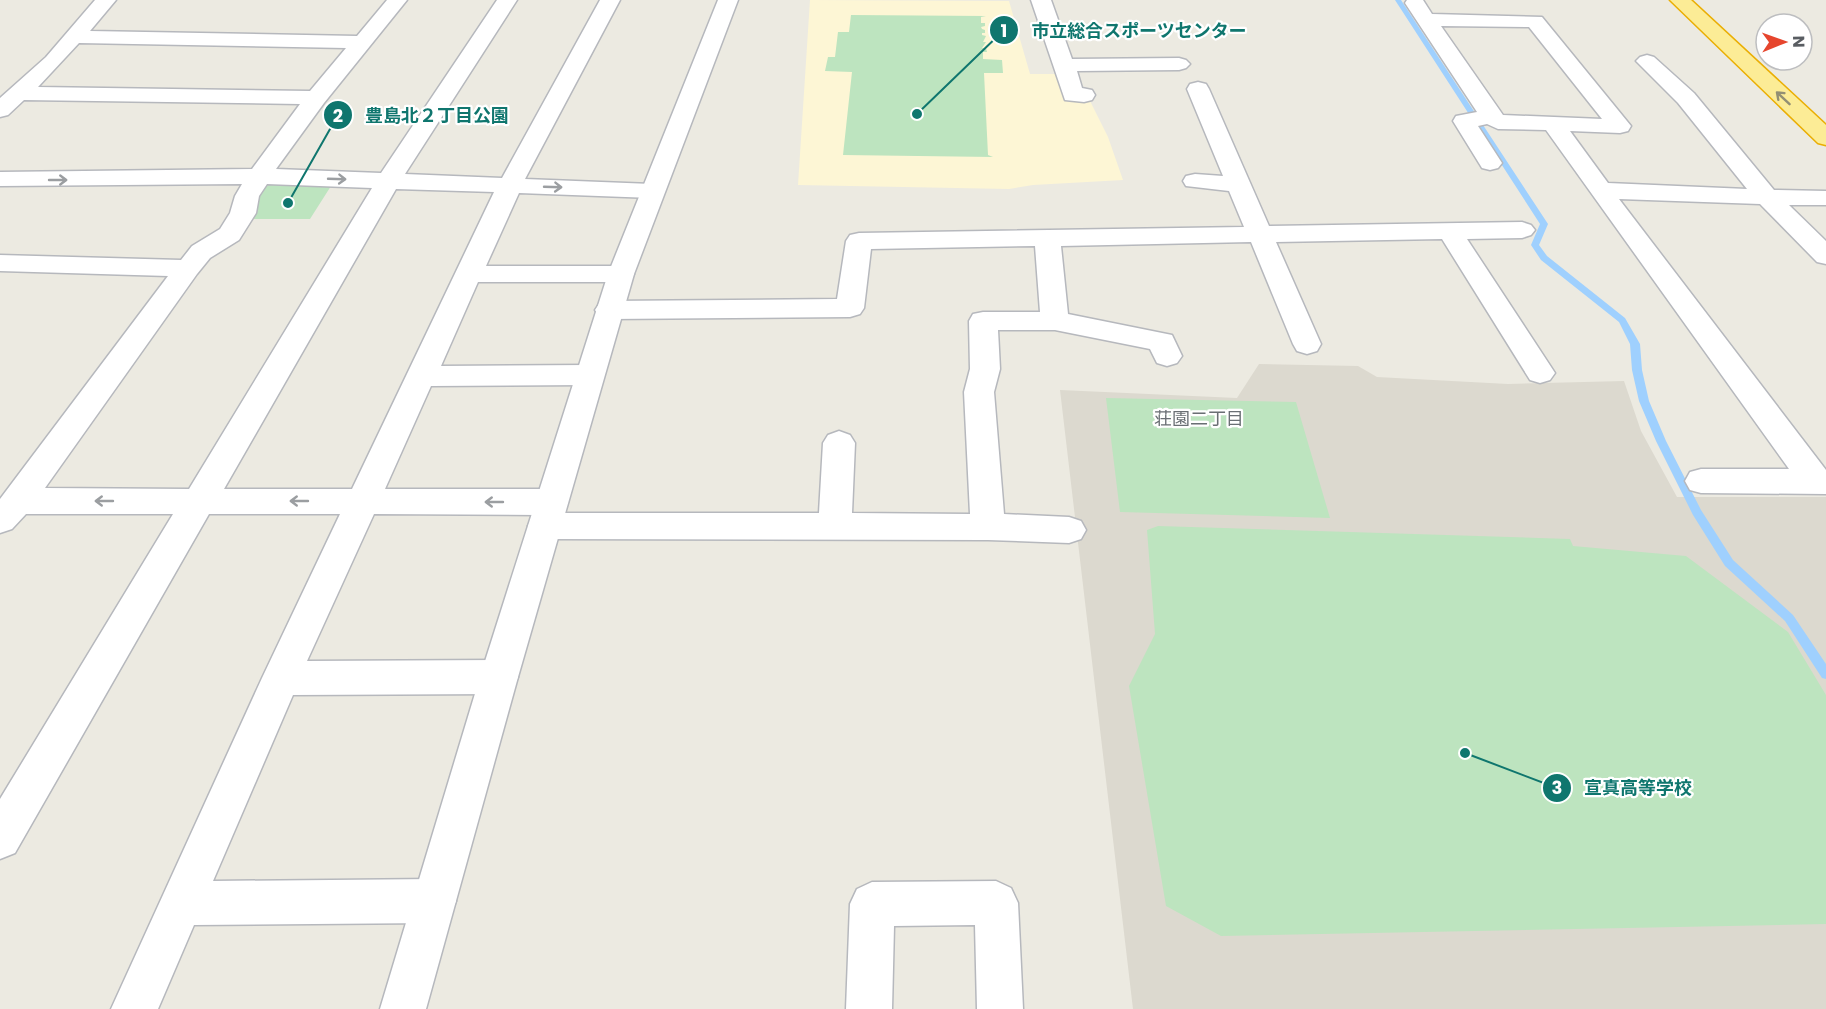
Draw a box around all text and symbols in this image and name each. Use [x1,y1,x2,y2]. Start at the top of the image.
callout: 市立総合スポーツセンター [989,12,1259,48]
north arrow [1754,12,1814,72]
text: 1 [1001,18,1007,43]
text: 市立総合スポーツセンター [1031,18,1247,43]
text: N [1787,36,1810,48]
one-way arrow [1776,90,1791,105]
callout: 豊島北２丁目公園 [323,97,521,133]
text: 2 [333,103,343,128]
text: 豊島北２丁目公園 [365,103,509,128]
one-way arrow [48,174,68,186]
one-way arrow [327,174,347,185]
one-way arrow [543,182,563,193]
district label: 荘園二丁目 [1154,406,1244,431]
one-way arrow [94,495,114,507]
one-way arrow [289,496,309,507]
one-way arrow [484,496,504,508]
callout: 宣真高等学校 [1542,770,1704,806]
text: 3 [1552,775,1562,800]
text: 宣真高等学校 [1584,775,1692,800]

